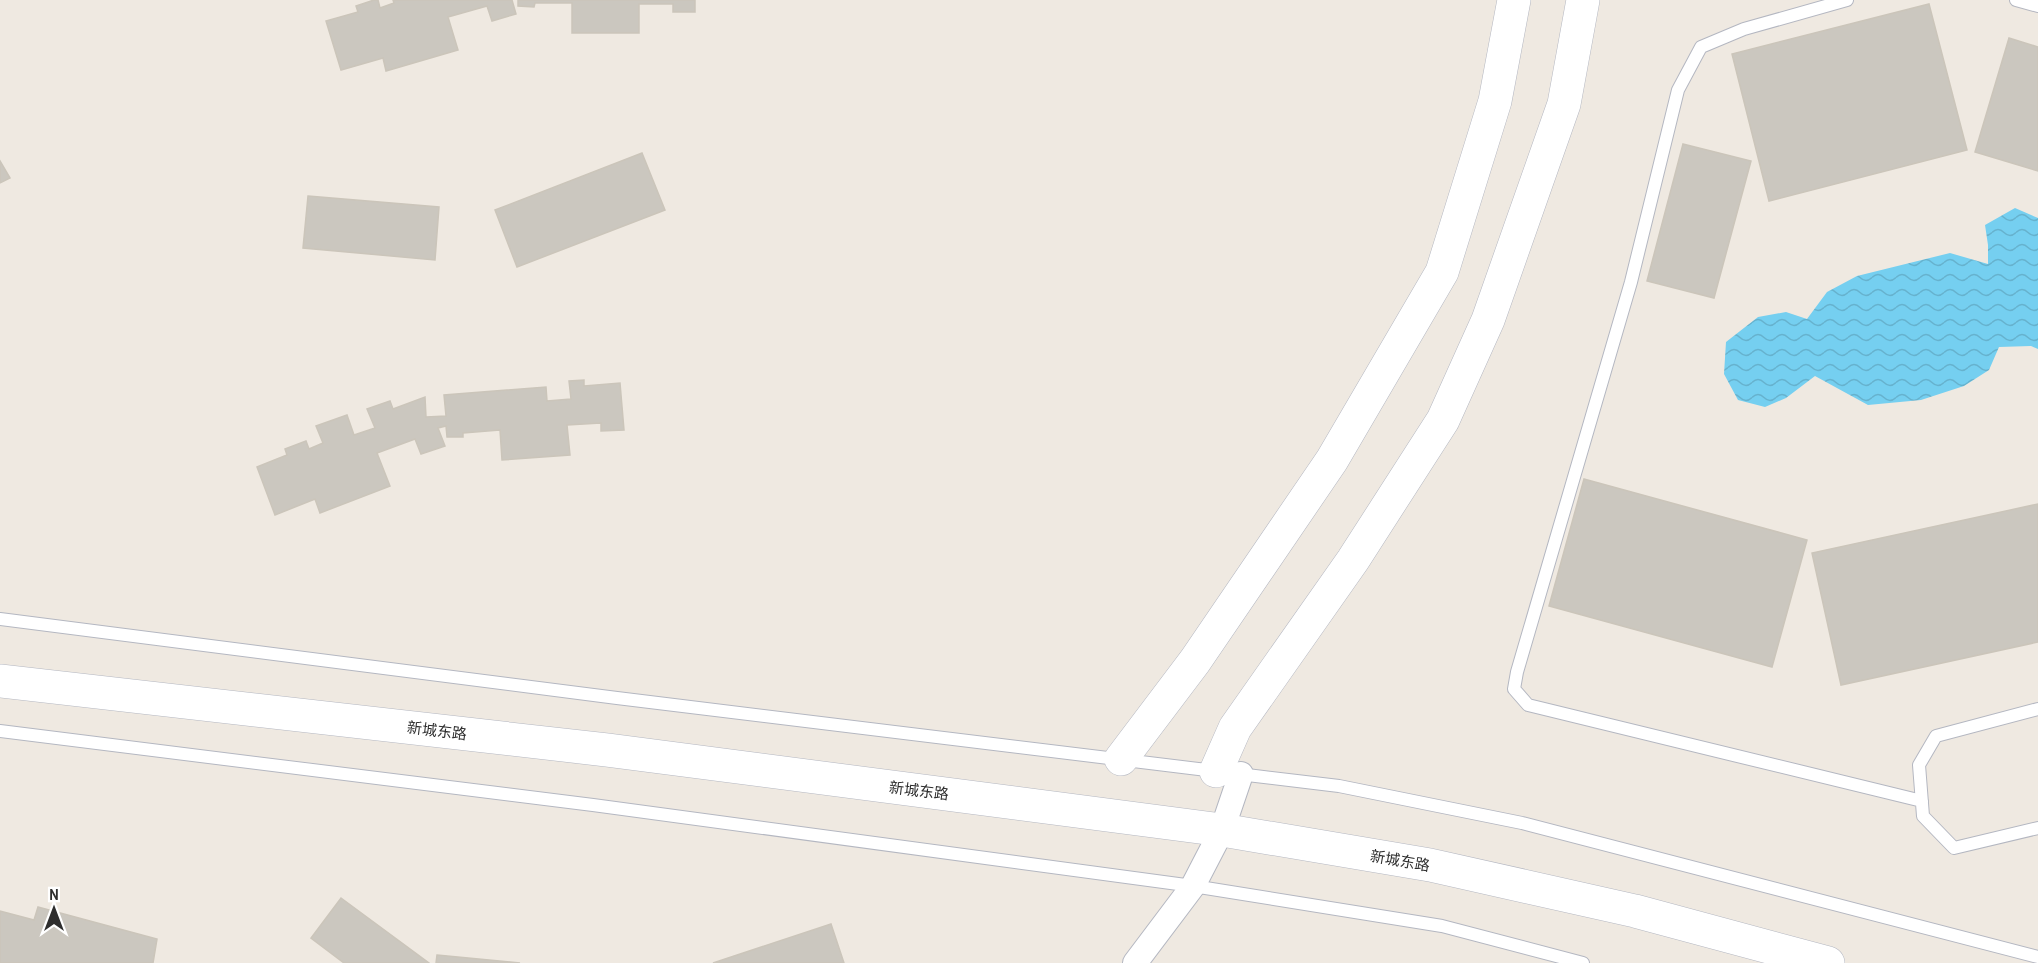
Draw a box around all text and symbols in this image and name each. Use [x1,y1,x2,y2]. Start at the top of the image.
street label: 新城东路 [406,716,468,745]
street label: 新城东路 [888,776,950,805]
street label: 新城东路 [1369,845,1431,876]
north arrow [24,879,84,939]
text: N [49,883,59,905]

